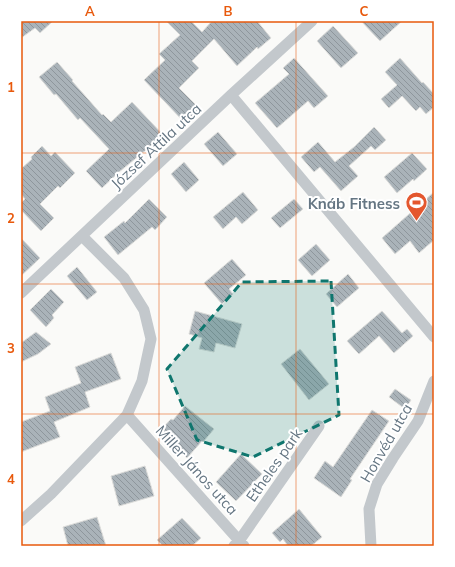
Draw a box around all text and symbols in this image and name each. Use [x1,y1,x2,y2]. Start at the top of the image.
text: A [85,3,95,19]
text: B [224,3,233,19]
text: C [360,3,369,19]
text: 1 [7,79,15,95]
street label: József Attila utca [107,99,205,193]
sports icon: Knáb Fitness [403,190,429,223]
place label: Knáb Fitness [308,194,400,213]
text: 2 [7,210,15,226]
text: 3 [7,340,15,356]
street label: Honvéd utca [356,400,416,486]
street label: Miller János utca [152,421,242,519]
street label: Etheles park [242,424,306,505]
text: 4 [7,471,15,487]

